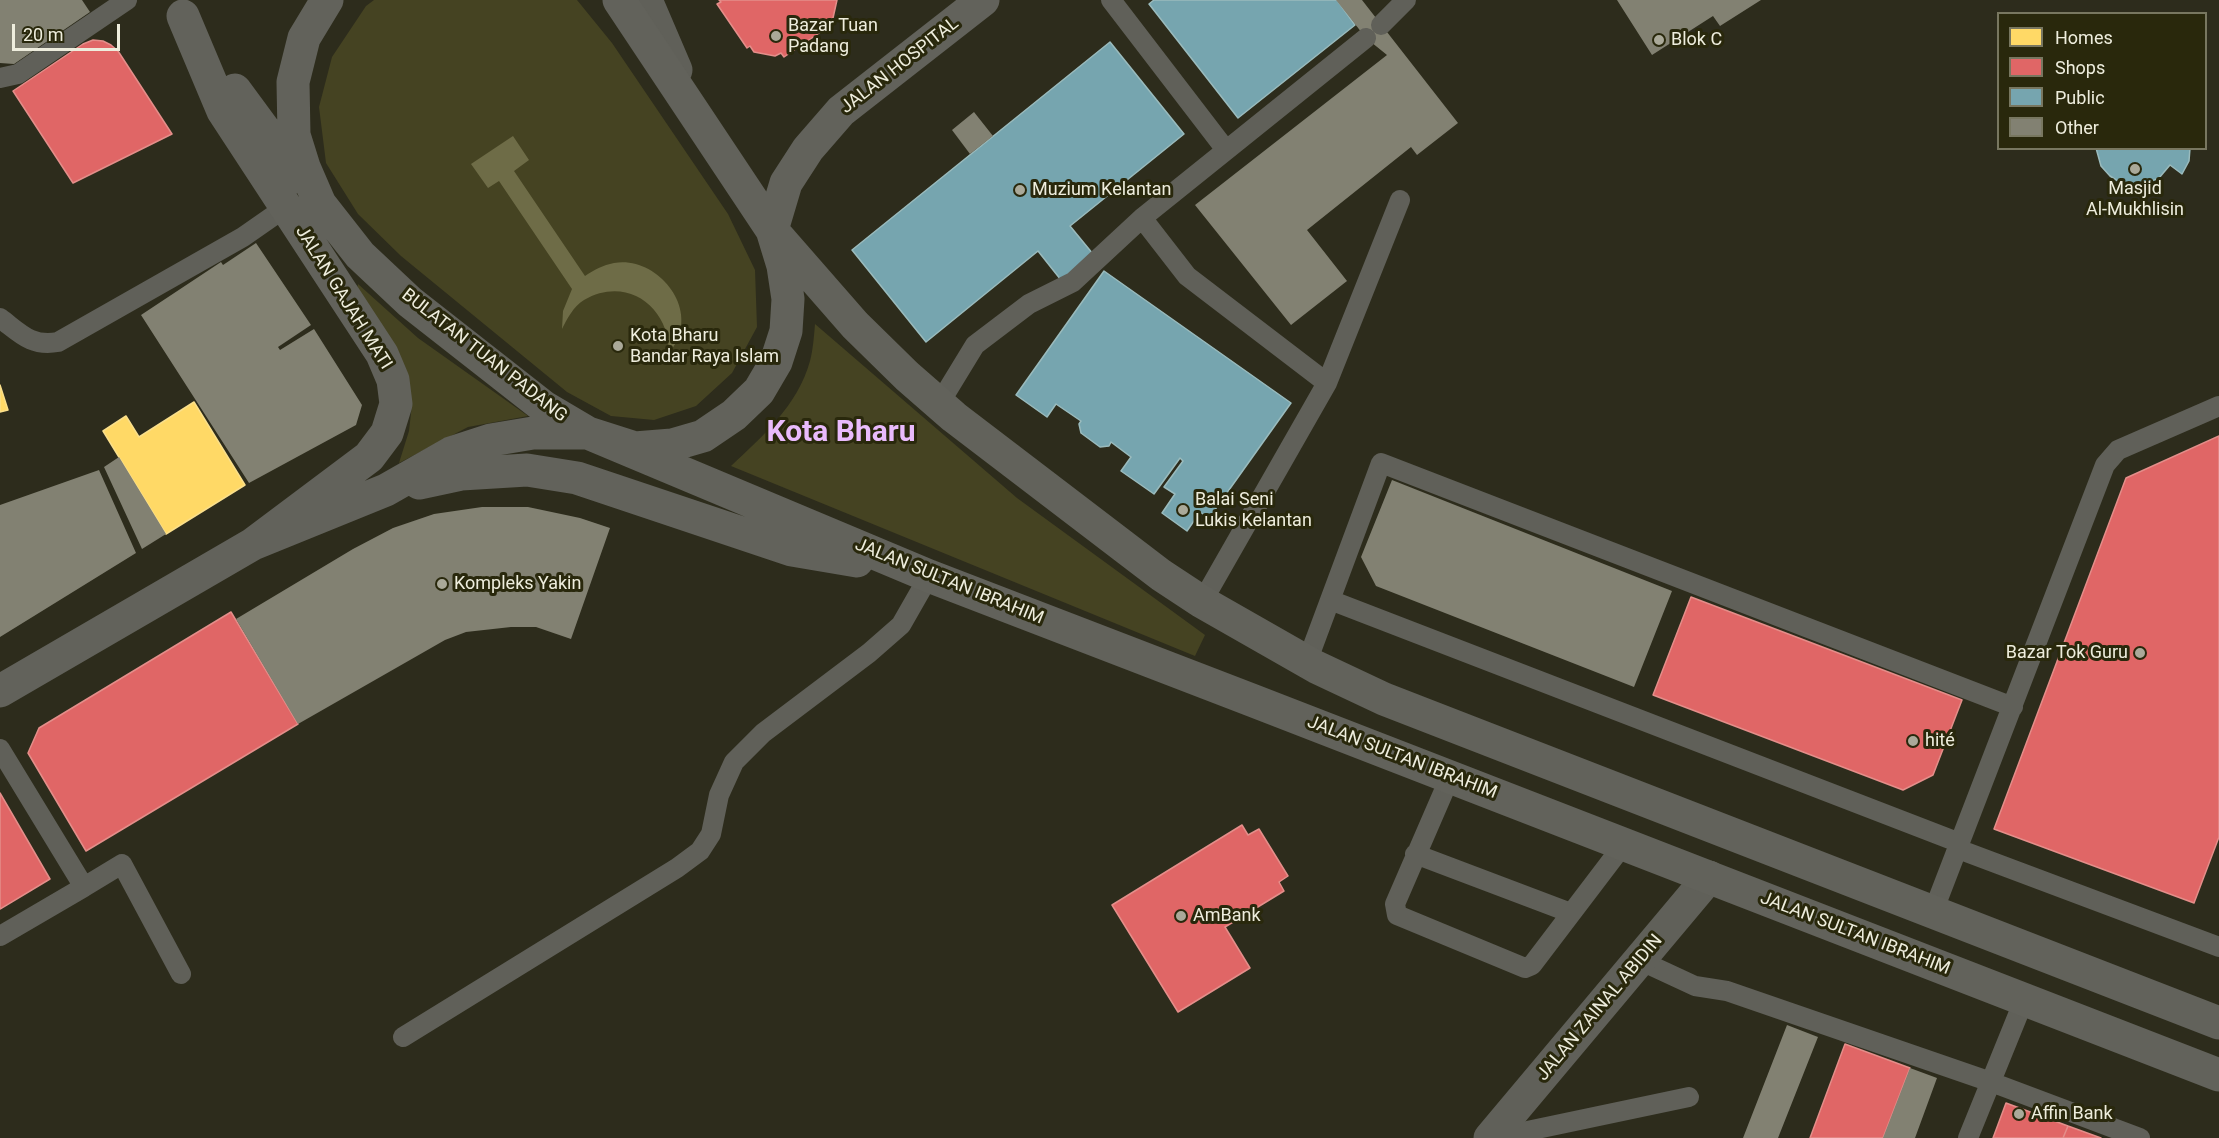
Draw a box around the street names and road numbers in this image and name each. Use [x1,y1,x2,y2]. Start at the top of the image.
street label: JALAN HOSPITAL [837,13,963,119]
street label: JALAN GAJAH MATI [290,222,396,374]
street label: BULATAN TUAN PADANG [397,285,571,427]
street label: JALAN SULTAN IBRAHIM [852,534,1046,630]
street label: JALAN SULTAN IBRAHIM [1304,712,1500,804]
street label: JALAN SULTAN IBRAHIM [1757,888,1953,980]
street label: JALAN ZAINAL ABIDIN [1533,930,1667,1086]

